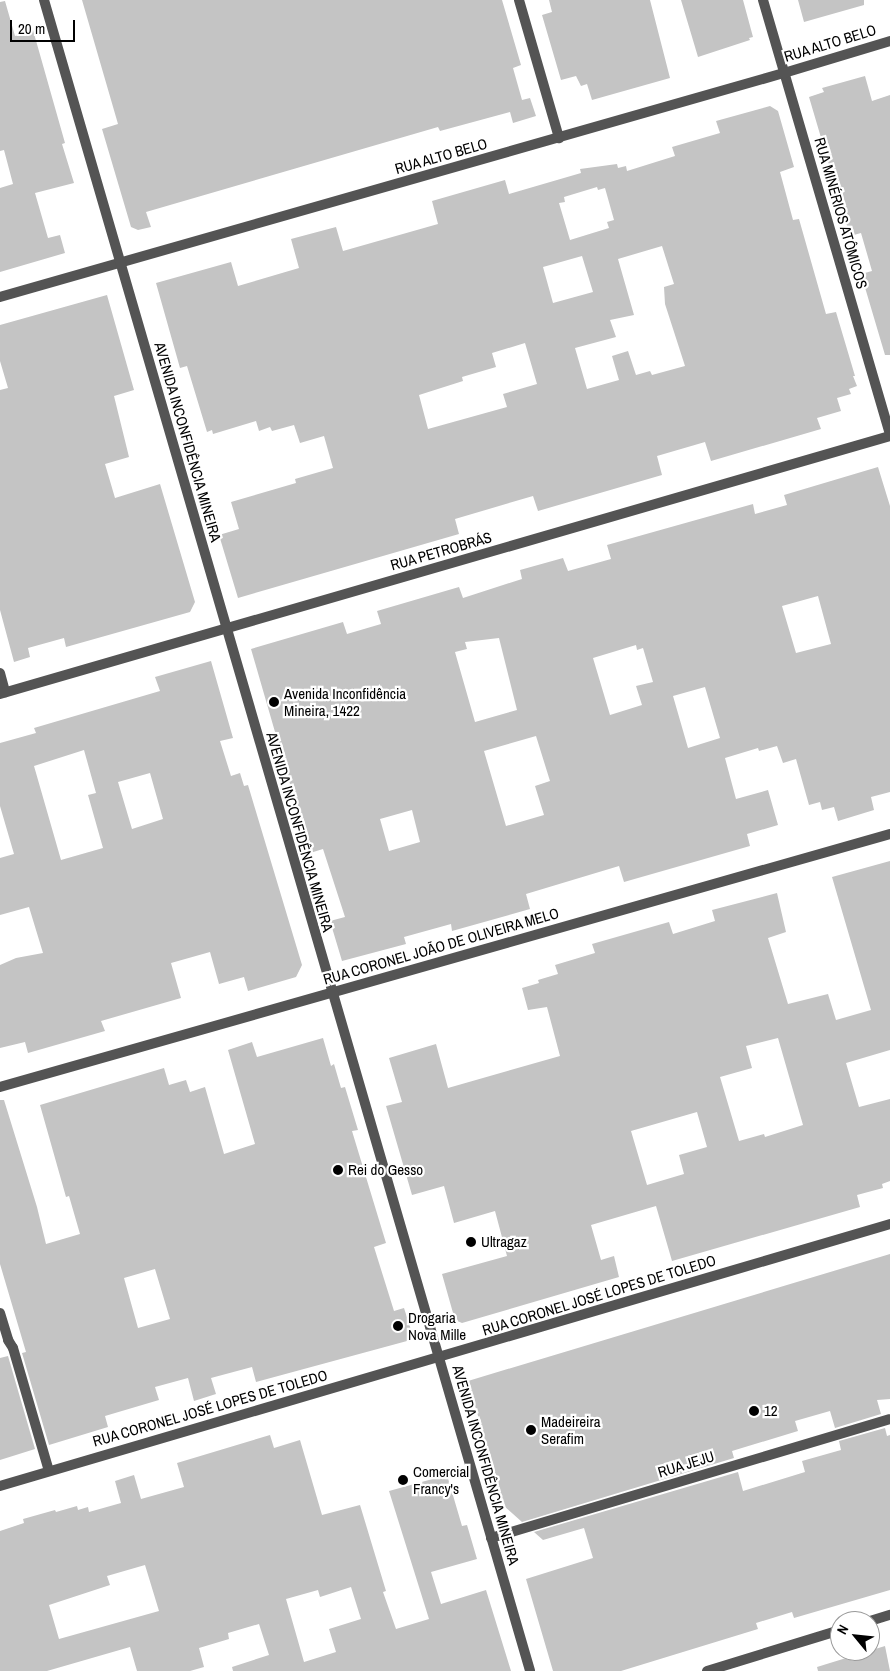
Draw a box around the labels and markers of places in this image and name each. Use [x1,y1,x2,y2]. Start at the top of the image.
place label: Avenida Inconfidência Mineira, 1422 [284,684,406,719]
marker: Avenida Inconfidência Mineira, 1422 [268,696,280,708]
place label: Rei do Gesso [348,1161,423,1179]
marker: Rei do Gesso [332,1164,344,1176]
place label: Ultragaz [481,1233,527,1251]
marker: Ultragaz [465,1236,477,1248]
place label: Drogaria Nova Mille [408,1308,466,1343]
marker: Drogaria Nova Mille [392,1320,404,1332]
place label: 12 [764,1402,778,1420]
marker: 12 [748,1405,760,1417]
place label: Madeireira Serafim [541,1412,600,1447]
marker: Madeireira Serafim [525,1424,537,1436]
place label: Comercial Francy's [413,1462,469,1497]
marker: Comercial Francy's [397,1474,409,1486]

